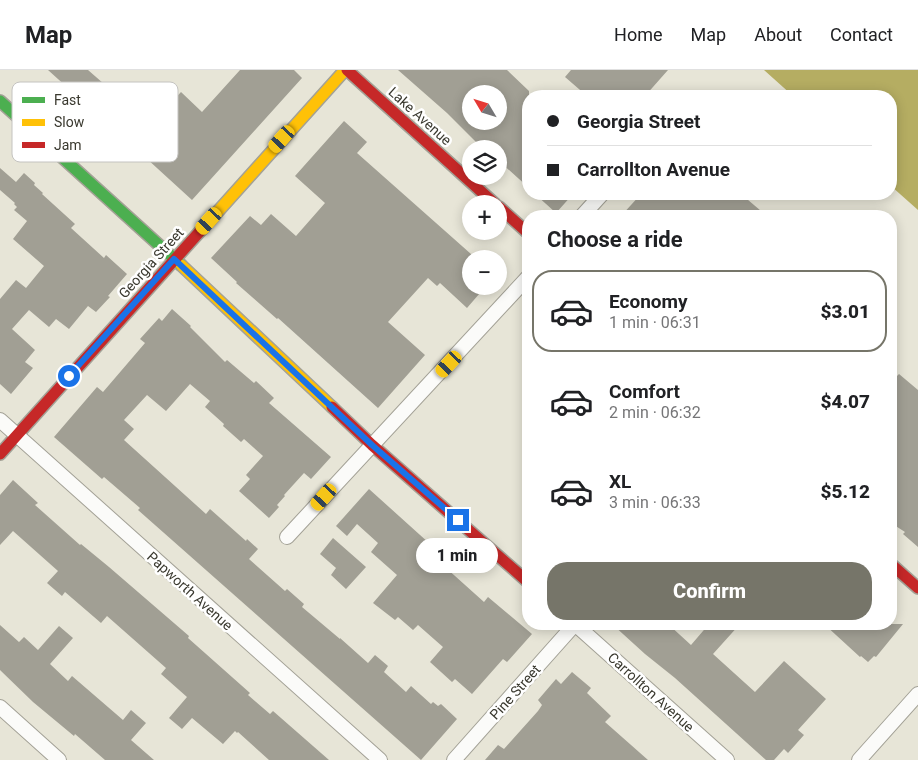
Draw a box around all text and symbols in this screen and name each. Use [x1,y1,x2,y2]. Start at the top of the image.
text: Map [25,21,72,49]
text: Home [614,24,663,45]
text: Map [691,24,726,45]
text: About [754,24,802,45]
text: Contact [830,24,893,45]
legend [12,82,178,162]
street label: Lake Avenue [385,84,455,148]
north arrow [462,85,508,130]
map controls [462,85,507,295]
text: Fast [54,92,81,108]
text: Georgia Street [577,110,700,133]
text: Slow [54,114,85,130]
car [266,123,297,155]
text: Jam [54,137,82,153]
button: layers [462,140,507,185]
text: Carrollton Avenue [577,158,730,181]
button: + [462,195,507,240]
car [193,205,224,237]
street label: Georgia Street [115,224,187,301]
text: Choose a ride [547,227,683,252]
button: − [462,250,507,295]
icon: car [549,289,594,334]
text: Economy [609,290,688,313]
text: $3.01 [821,300,870,323]
text: 1 min · 06:31 [609,313,701,332]
car [433,348,464,380]
route start [58,365,80,387]
icon: car [549,379,594,424]
text: Comfort [609,380,680,403]
text: $4.07 [821,390,870,413]
text: 2 min · 06:32 [609,403,701,422]
icon: car [549,469,594,514]
text: XL [609,470,631,493]
text: $5.12 [821,480,870,503]
car [308,481,339,513]
text: 3 min · 06:33 [609,493,701,512]
route end [447,509,469,531]
callout: 1 min [417,538,499,572]
text: 1 min [437,546,477,565]
street label: Papworth Avenue [144,548,236,634]
button: Confirm [547,562,872,620]
street label: Carrollton Avenue [605,649,697,735]
street label: Pine Street [486,661,544,723]

